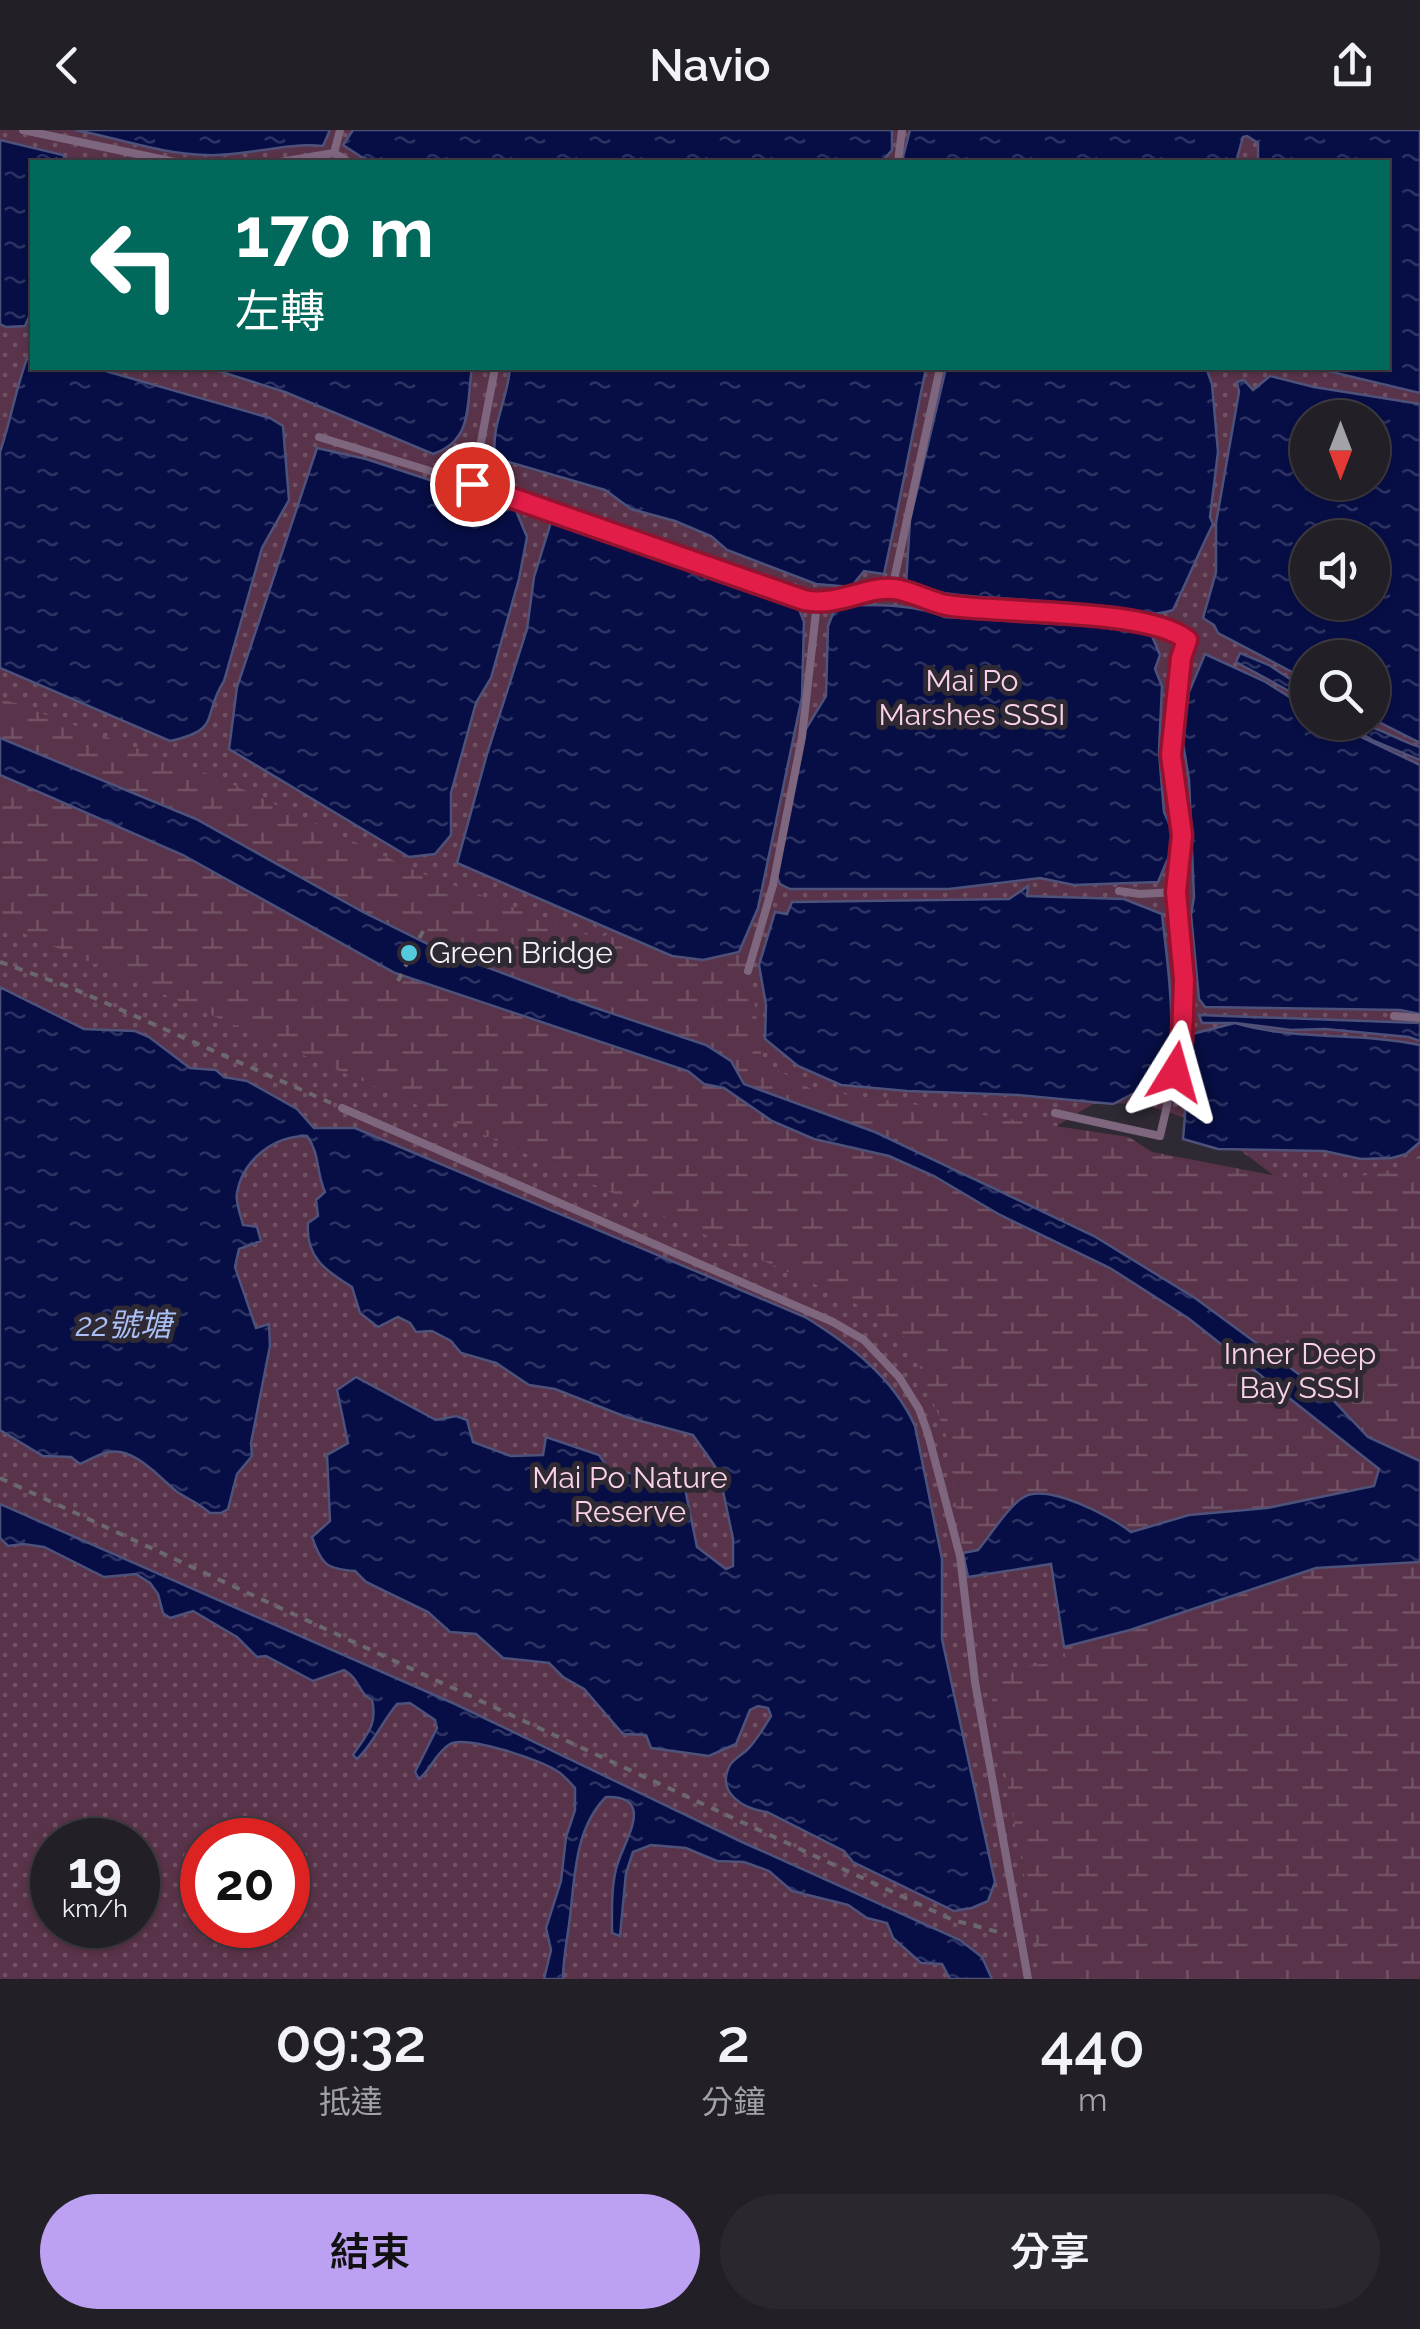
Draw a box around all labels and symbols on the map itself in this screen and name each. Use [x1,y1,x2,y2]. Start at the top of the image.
north arrow [1290,400,1390,500]
pin [430,442,515,527]
park label: Mai Po Marshes SSSI [879,663,1065,732]
place label: Green Bridge [429,935,613,970]
marker: Green Bridge [398,942,420,964]
position arrow [1123,1020,1227,1124]
water label: 22號塘 [75,1306,177,1343]
park label: Inner Deep Bay SSSI [1224,1336,1376,1405]
park label: Mai Po Nature Reserve [532,1460,728,1529]
speed limit sign: 20 [180,1818,310,1948]

